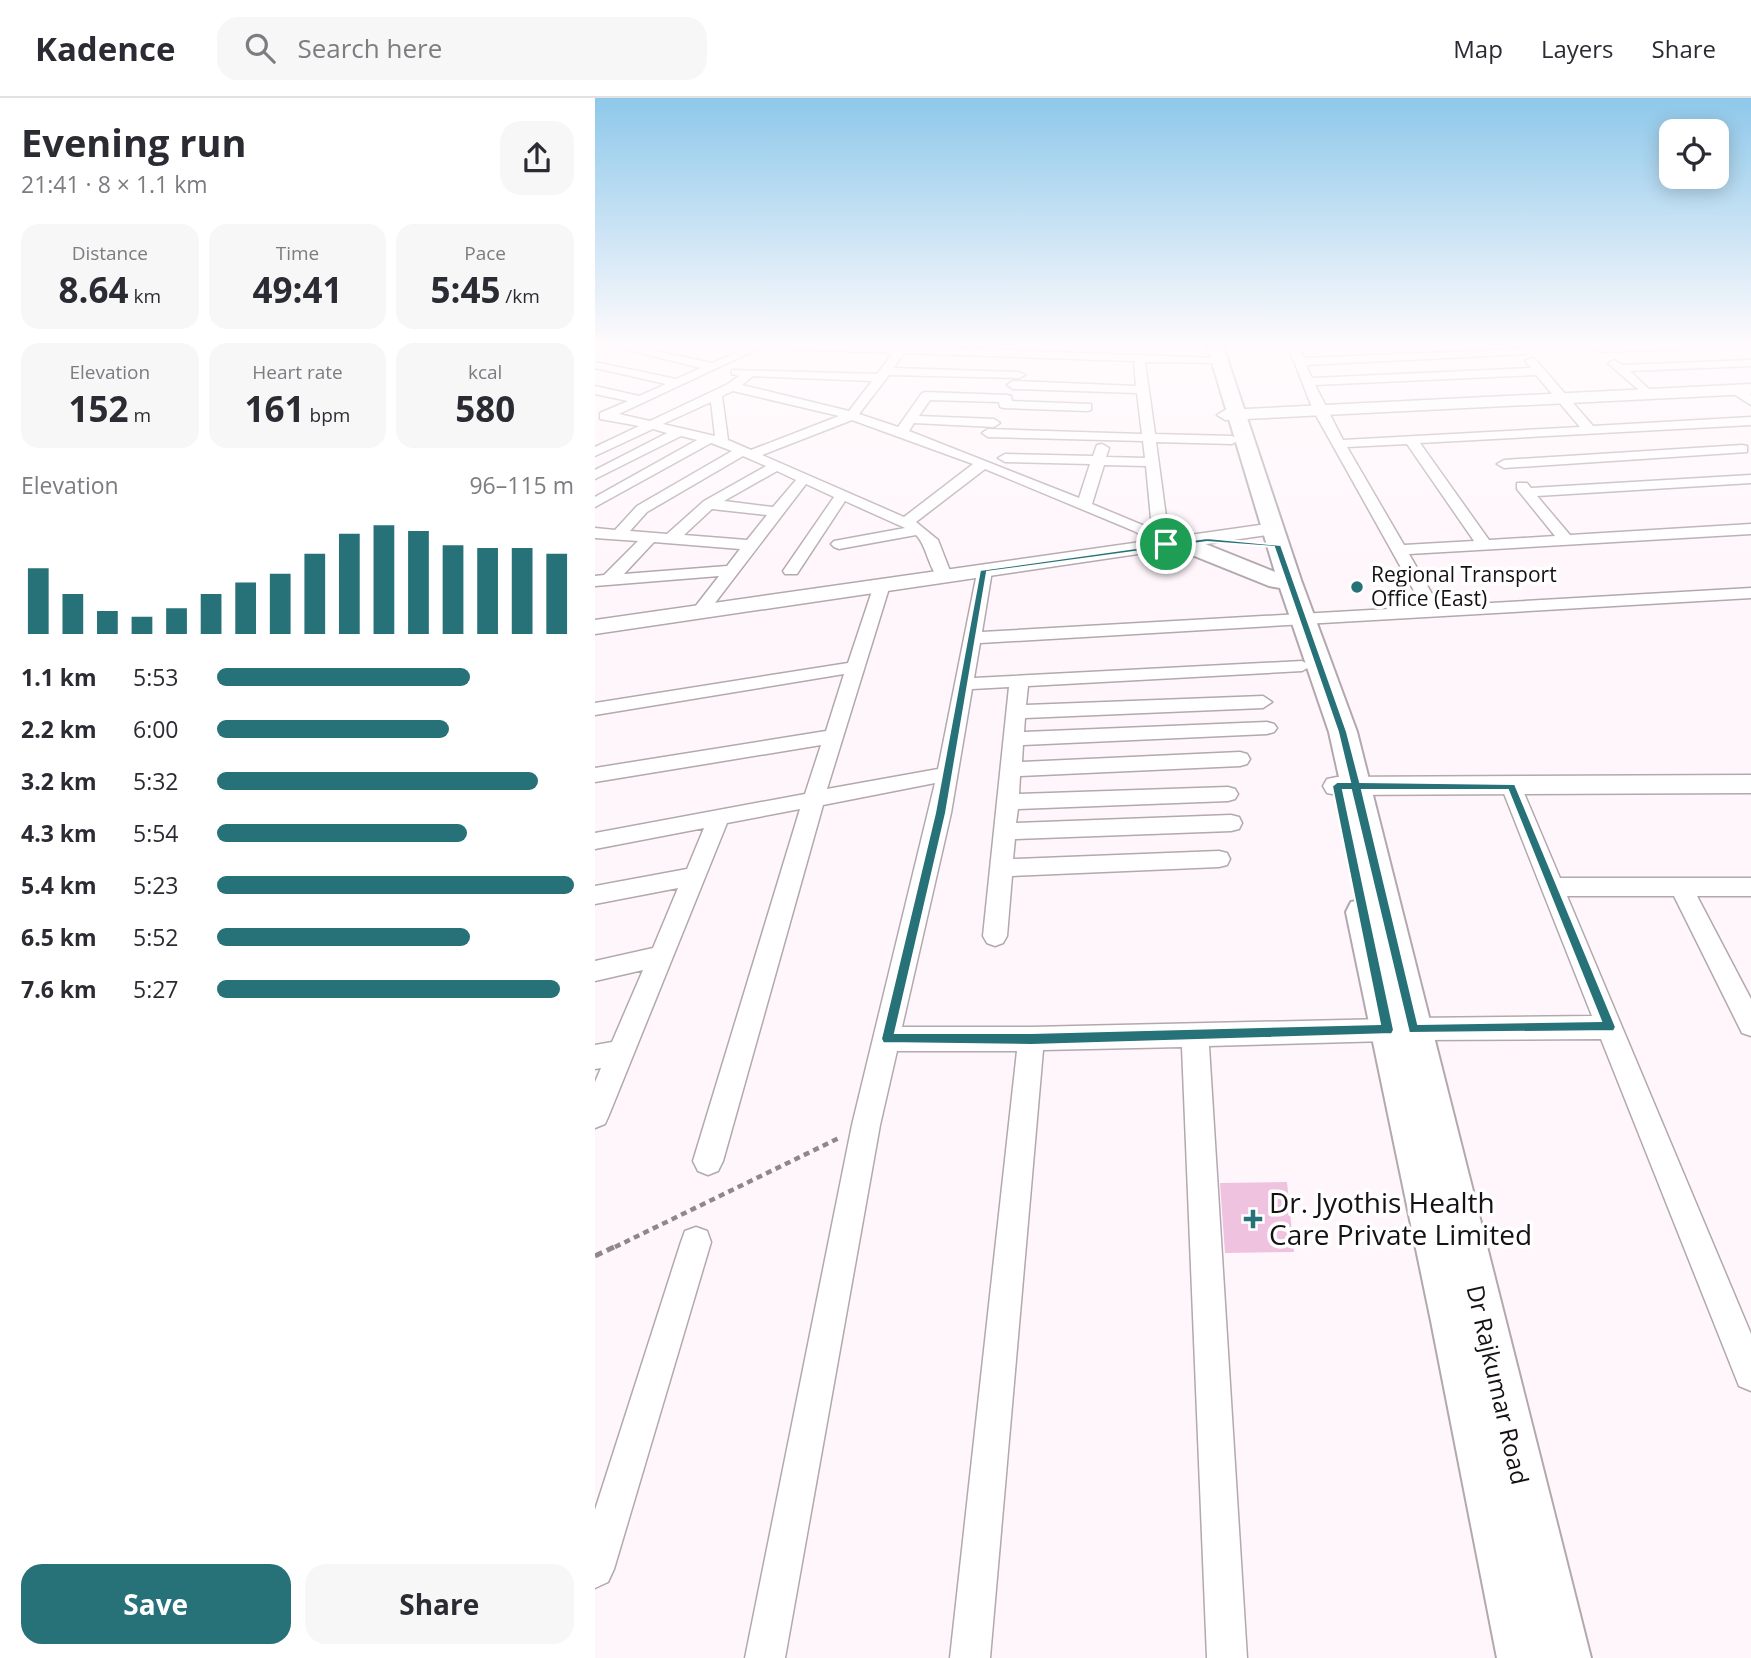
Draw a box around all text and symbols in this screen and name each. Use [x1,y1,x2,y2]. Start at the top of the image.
search box [217,17,707,80]
text: Kadence [35,26,175,71]
icon: search [241,29,279,67]
text: Search here [297,30,442,66]
text: Map [1453,32,1503,65]
text: Layers [1541,32,1614,65]
text: Share [1652,32,1716,65]
text: Evening run [21,116,246,168]
map controls [1659,119,1729,189]
button: locate [1659,119,1729,189]
button: share [500,121,574,195]
text: 21:41 · 8 × 1.1 km [21,168,208,200]
text: Distance [72,240,148,266]
text: Time [276,240,319,266]
text: Pace [464,240,506,266]
text: 8.64 [59,266,129,313]
text: 49:41 [252,266,343,313]
text: 5:45 [430,266,500,313]
text: km [129,283,161,309]
text: /km [500,283,540,309]
text: Elevation [69,359,150,385]
text: Heart rate [252,359,343,385]
text: kcal [468,359,502,385]
text: 152 [69,385,129,432]
text: 161 [245,385,305,432]
text: 580 [455,385,515,432]
text: m [129,402,151,428]
text: bpm [305,402,350,428]
text: Elevation [21,469,119,501]
text: 96–115 m [469,469,574,501]
pin [1136,514,1196,574]
icon: arrive [1147,525,1185,563]
place label: Regional Transport Office (East) [1371,560,1557,612]
marker: Regional Transport Office (East) [1349,579,1365,595]
text: 1.1 km [21,661,97,693]
text: 5:53 [133,661,179,693]
text: 2.2 km [21,713,97,745]
text: 6:00 [133,713,179,745]
text: 3.2 km [21,765,97,797]
text: 5:32 [133,765,179,797]
text: 4.3 km [21,817,97,849]
text: 5:54 [133,817,179,849]
text: 5.4 km [21,869,97,901]
text: 5:23 [133,869,179,901]
text: 6.5 km [21,921,97,953]
text: 5:52 [133,921,179,953]
text: 7.6 km [21,973,97,1005]
text: 5:27 [133,973,179,1005]
place label: Dr. Jyothis Health Care Private Limited [1269,1183,1532,1253]
marker: Dr. Jyothis Health Care Private Limited [1243,1209,1263,1229]
street label: Dr Rajkumar Road [1459,1282,1537,1488]
button: Save [21,1564,291,1644]
button: Share [305,1564,574,1644]

